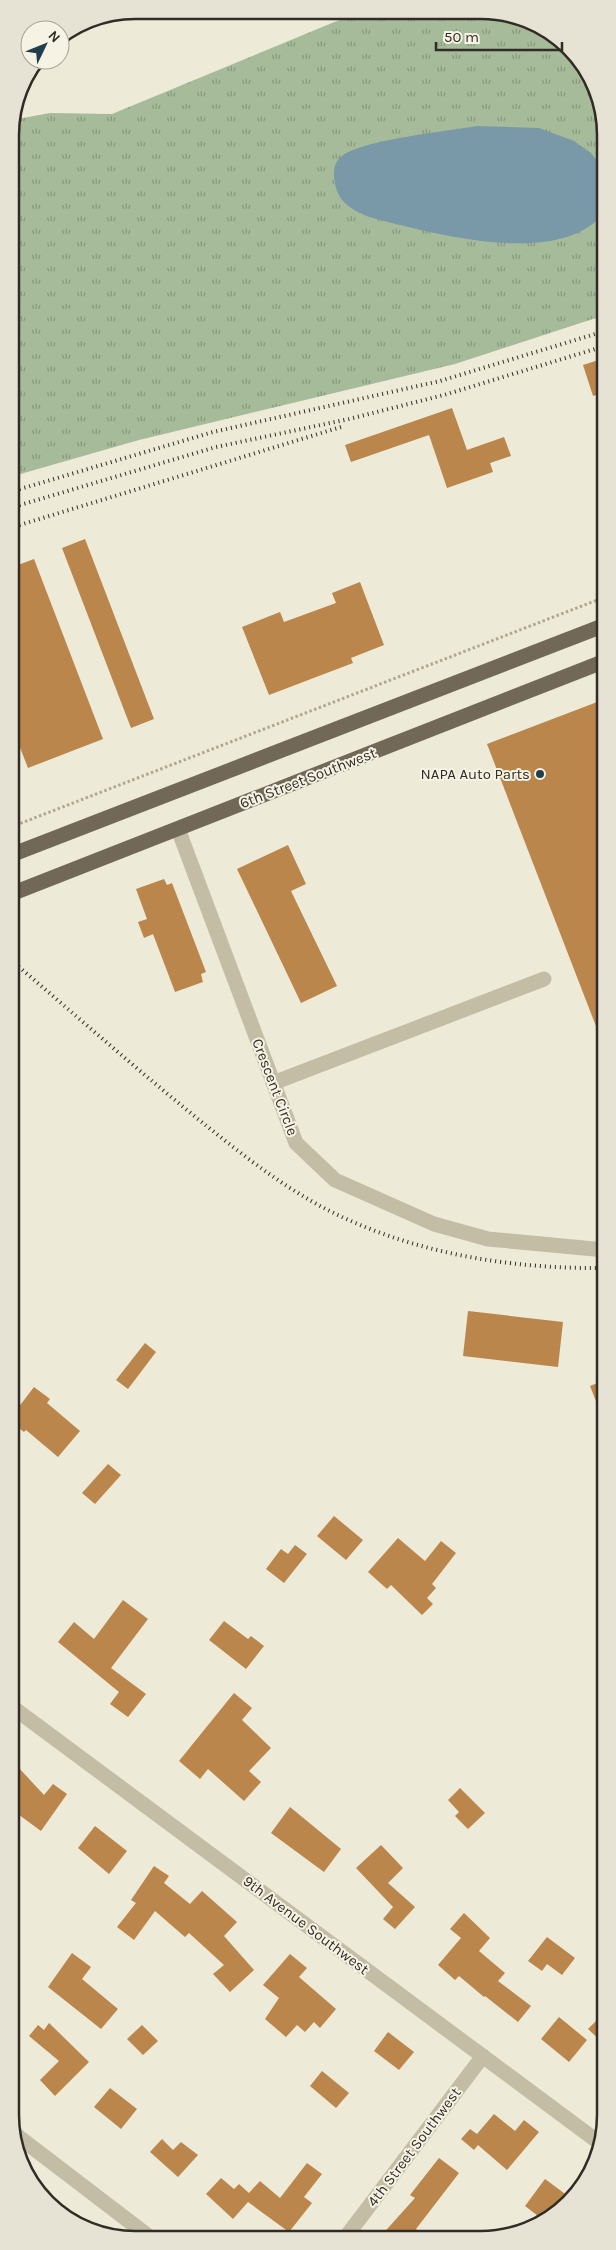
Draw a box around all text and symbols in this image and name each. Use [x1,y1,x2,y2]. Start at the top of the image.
north arrow [20,20,70,70]
scale bar [436,20,562,52]
text: N [44,27,64,46]
text: 50 m [444,28,479,46]
street label: 6th Street Southwest [237,744,379,812]
place label: NAPA Auto Parts [421,765,530,783]
marker: NAPA Auto Parts [534,768,546,780]
street label: Crescent Circle [248,1036,302,1138]
street label: 9th Avenue Southwest [239,1872,373,1978]
street label: 4th Street Southwest [363,2084,465,2210]

